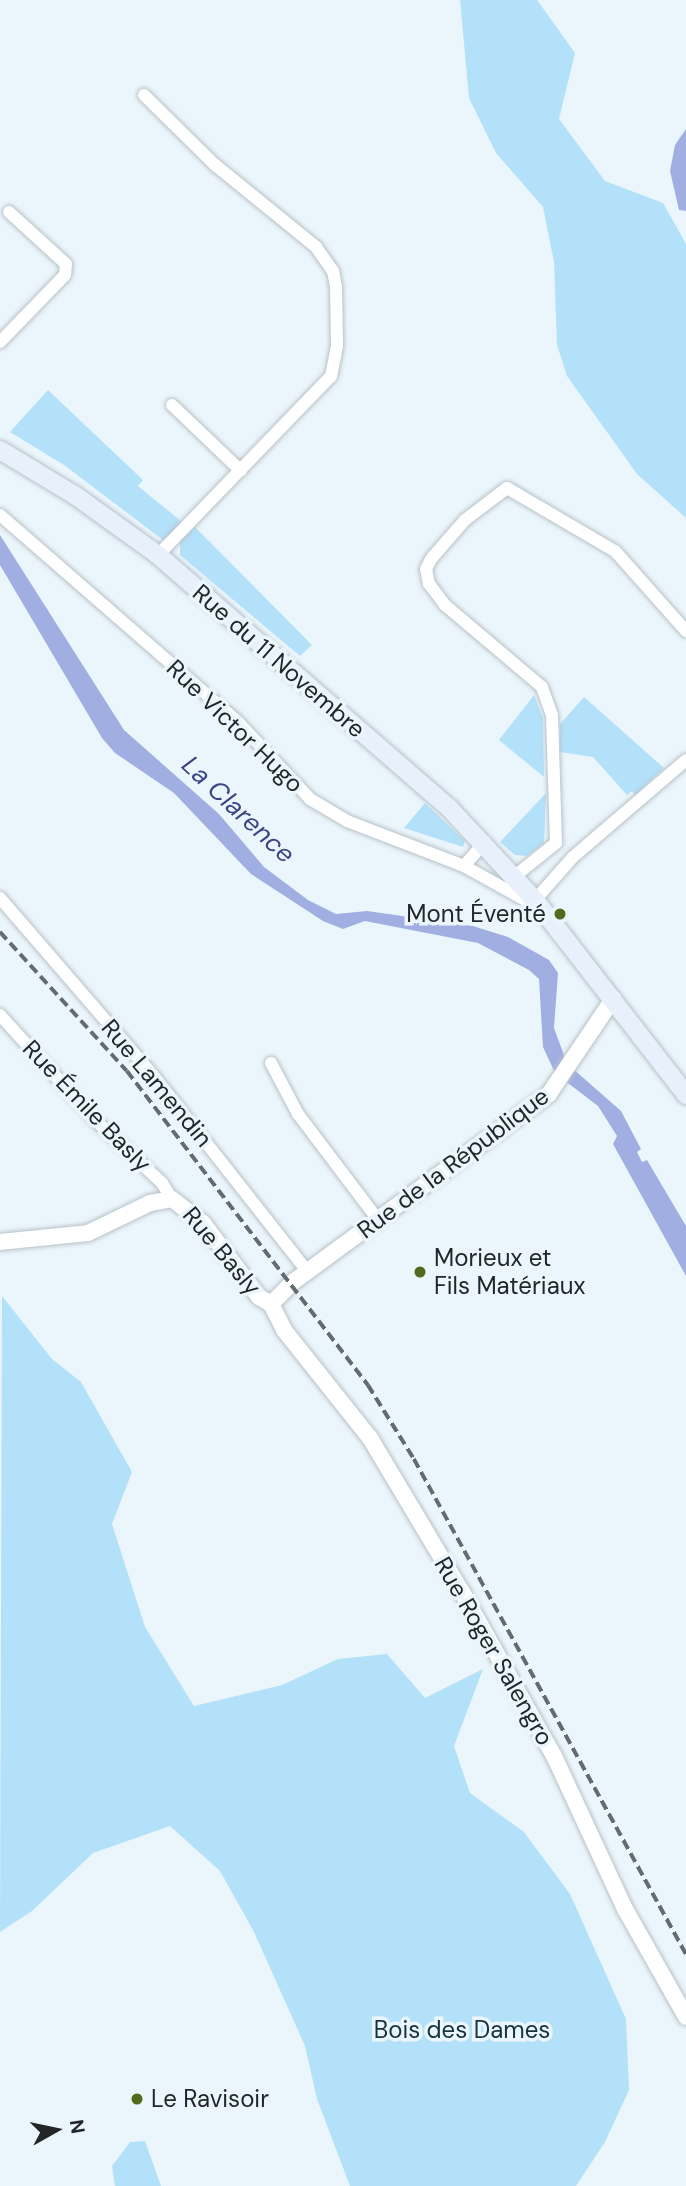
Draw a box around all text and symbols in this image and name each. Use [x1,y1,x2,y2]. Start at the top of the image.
street label: Rue du 11 Novembre [187,578,371,744]
street label: Rue Victor Hugo [161,653,309,799]
water label: La Clarence [175,750,301,870]
place label: Mont Éventé [406,900,546,928]
marker: Mont Éventé [552,906,568,922]
street label: Rue Lamendin [95,1014,219,1152]
street label: Rue Émile Basly [17,1034,157,1178]
street label: Rue de la République [352,1082,554,1244]
street label: Rue Basly [177,1201,267,1301]
place label: Morieux et Fils Matériaux [434,1244,585,1300]
marker: Morieux et Fils Matériaux [412,1264,428,1280]
street label: Rue Roger Salengro [428,1552,560,1750]
park label: Bois des Dames [374,2016,550,2044]
place label: Le Ravisoir [151,2085,269,2113]
marker: Le Ravisoir [129,2091,145,2107]
north arrow [21,2095,91,2165]
text: N [64,2118,91,2135]

